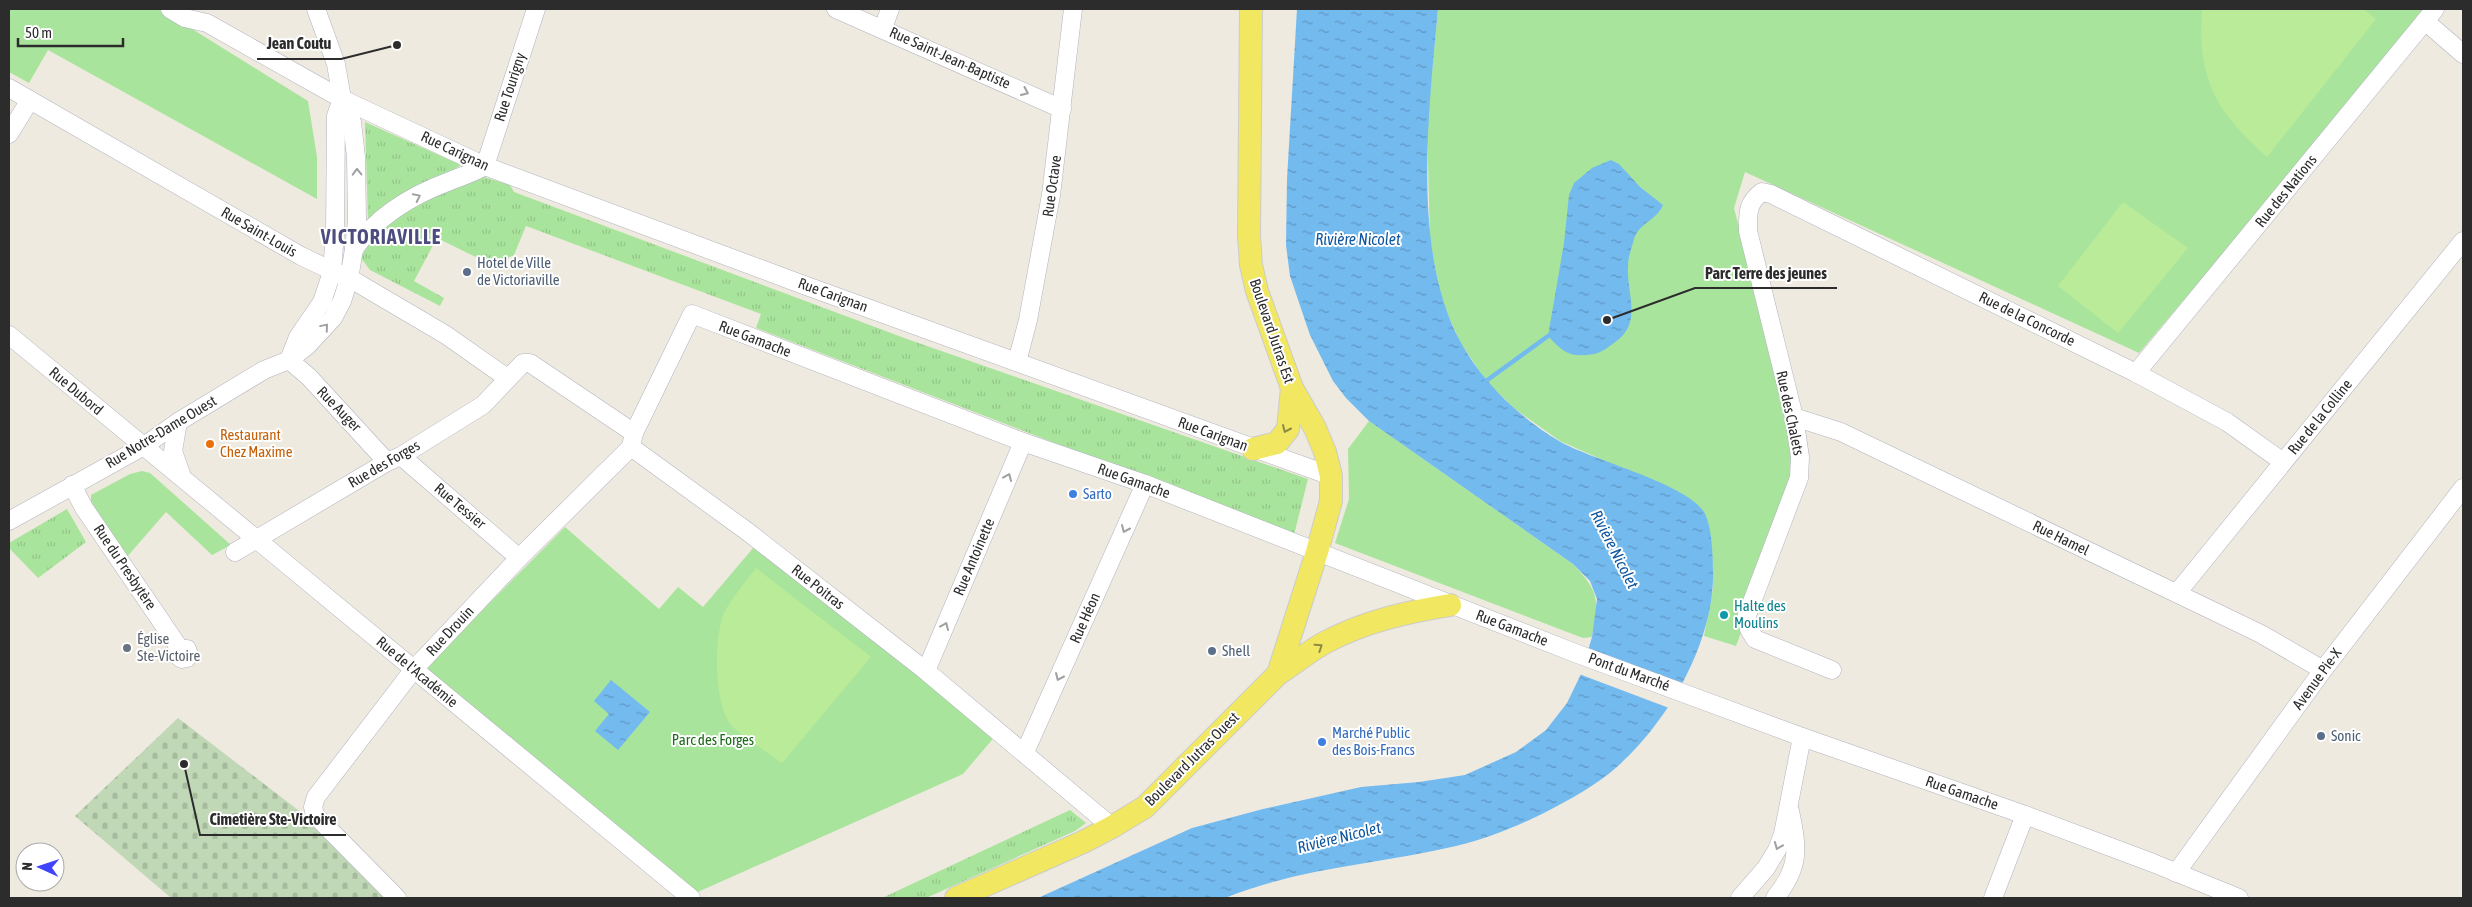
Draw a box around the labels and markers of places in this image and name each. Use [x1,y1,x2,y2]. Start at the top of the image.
callout: Jean Coutu [257,28,341,59]
place label: Hotel de Ville de Victoriaville [477,254,560,288]
callout: Parc Terre des jeunes [1695,257,1837,288]
marker: Hotel de Ville de Victoriaville [461,266,473,278]
place label: Restaurant Chez Maxime [220,426,293,460]
marker: Restaurant Chez Maxime [204,438,216,450]
place label: Sarto [1083,485,1112,502]
marker: Sarto [1067,488,1079,500]
place label: Halte des Moulins [1734,597,1786,631]
marker: Halte des Moulins [1718,609,1730,621]
place label: Église Ste-Victoire [137,630,200,664]
marker: Église Ste-Victoire [121,642,133,654]
place label: Shell [1222,642,1250,659]
marker: Shell [1206,645,1218,657]
place label: Marché Public des Bois-Francs [1332,724,1415,758]
place label: Sonic [2331,727,2361,744]
marker: Sonic [2315,730,2327,742]
marker: Marché Public des Bois-Francs [1316,736,1328,748]
callout: Cimetière Ste-Victoire [200,804,346,835]

